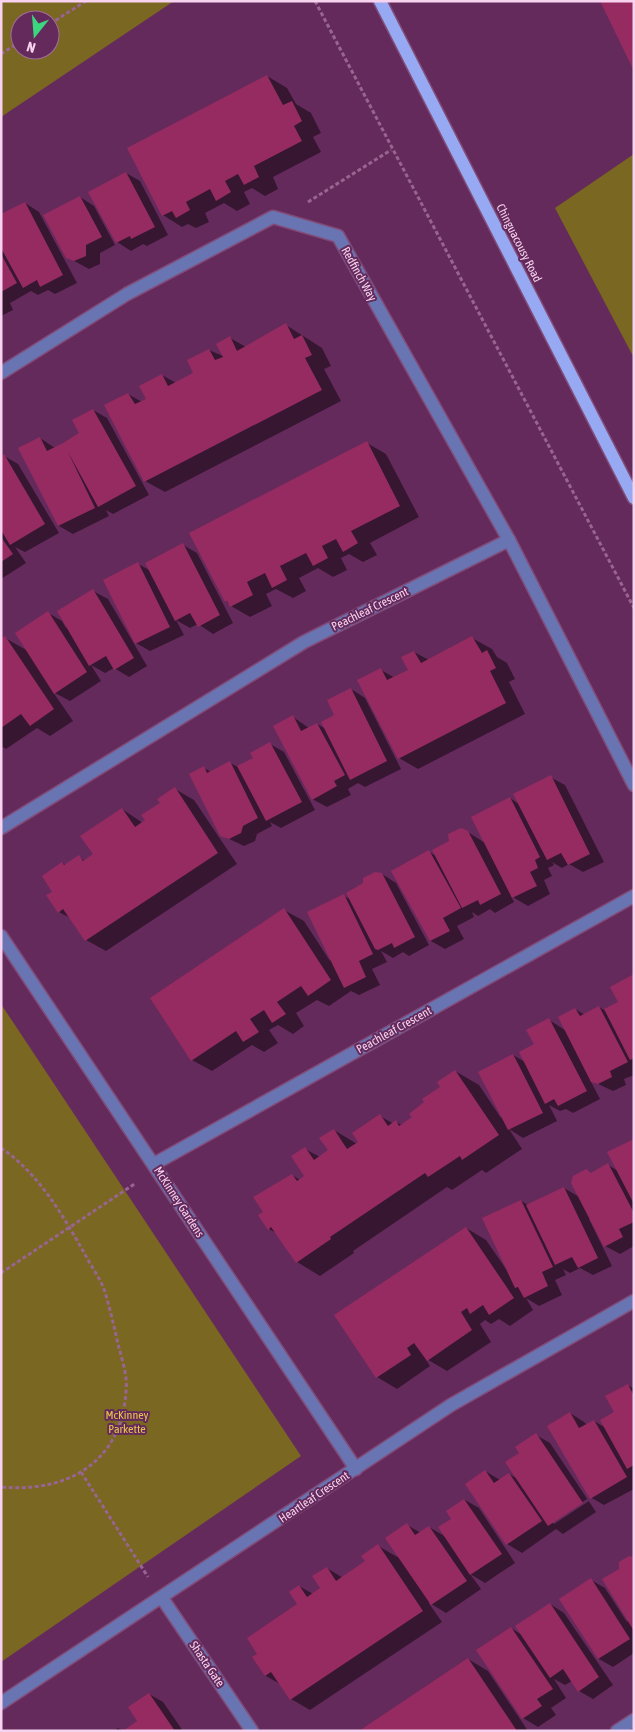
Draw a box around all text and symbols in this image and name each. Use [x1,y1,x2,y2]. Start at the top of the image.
north arrow [10,10,60,60]
text: N [25,39,37,56]
street label: Chinguacousy Road [493,202,545,284]
street label: Redfinch Way [338,244,380,304]
street label: Peachleaf Crescent [329,584,411,634]
street label: Peachleaf Crescent [354,1003,435,1056]
street label: McKinney Gardens [151,1164,207,1240]
park label: McKinney Parkette [105,1408,149,1436]
street label: Heartleaf Crescent [276,1468,352,1526]
street label: Shasta Gate [187,1638,227,1690]

